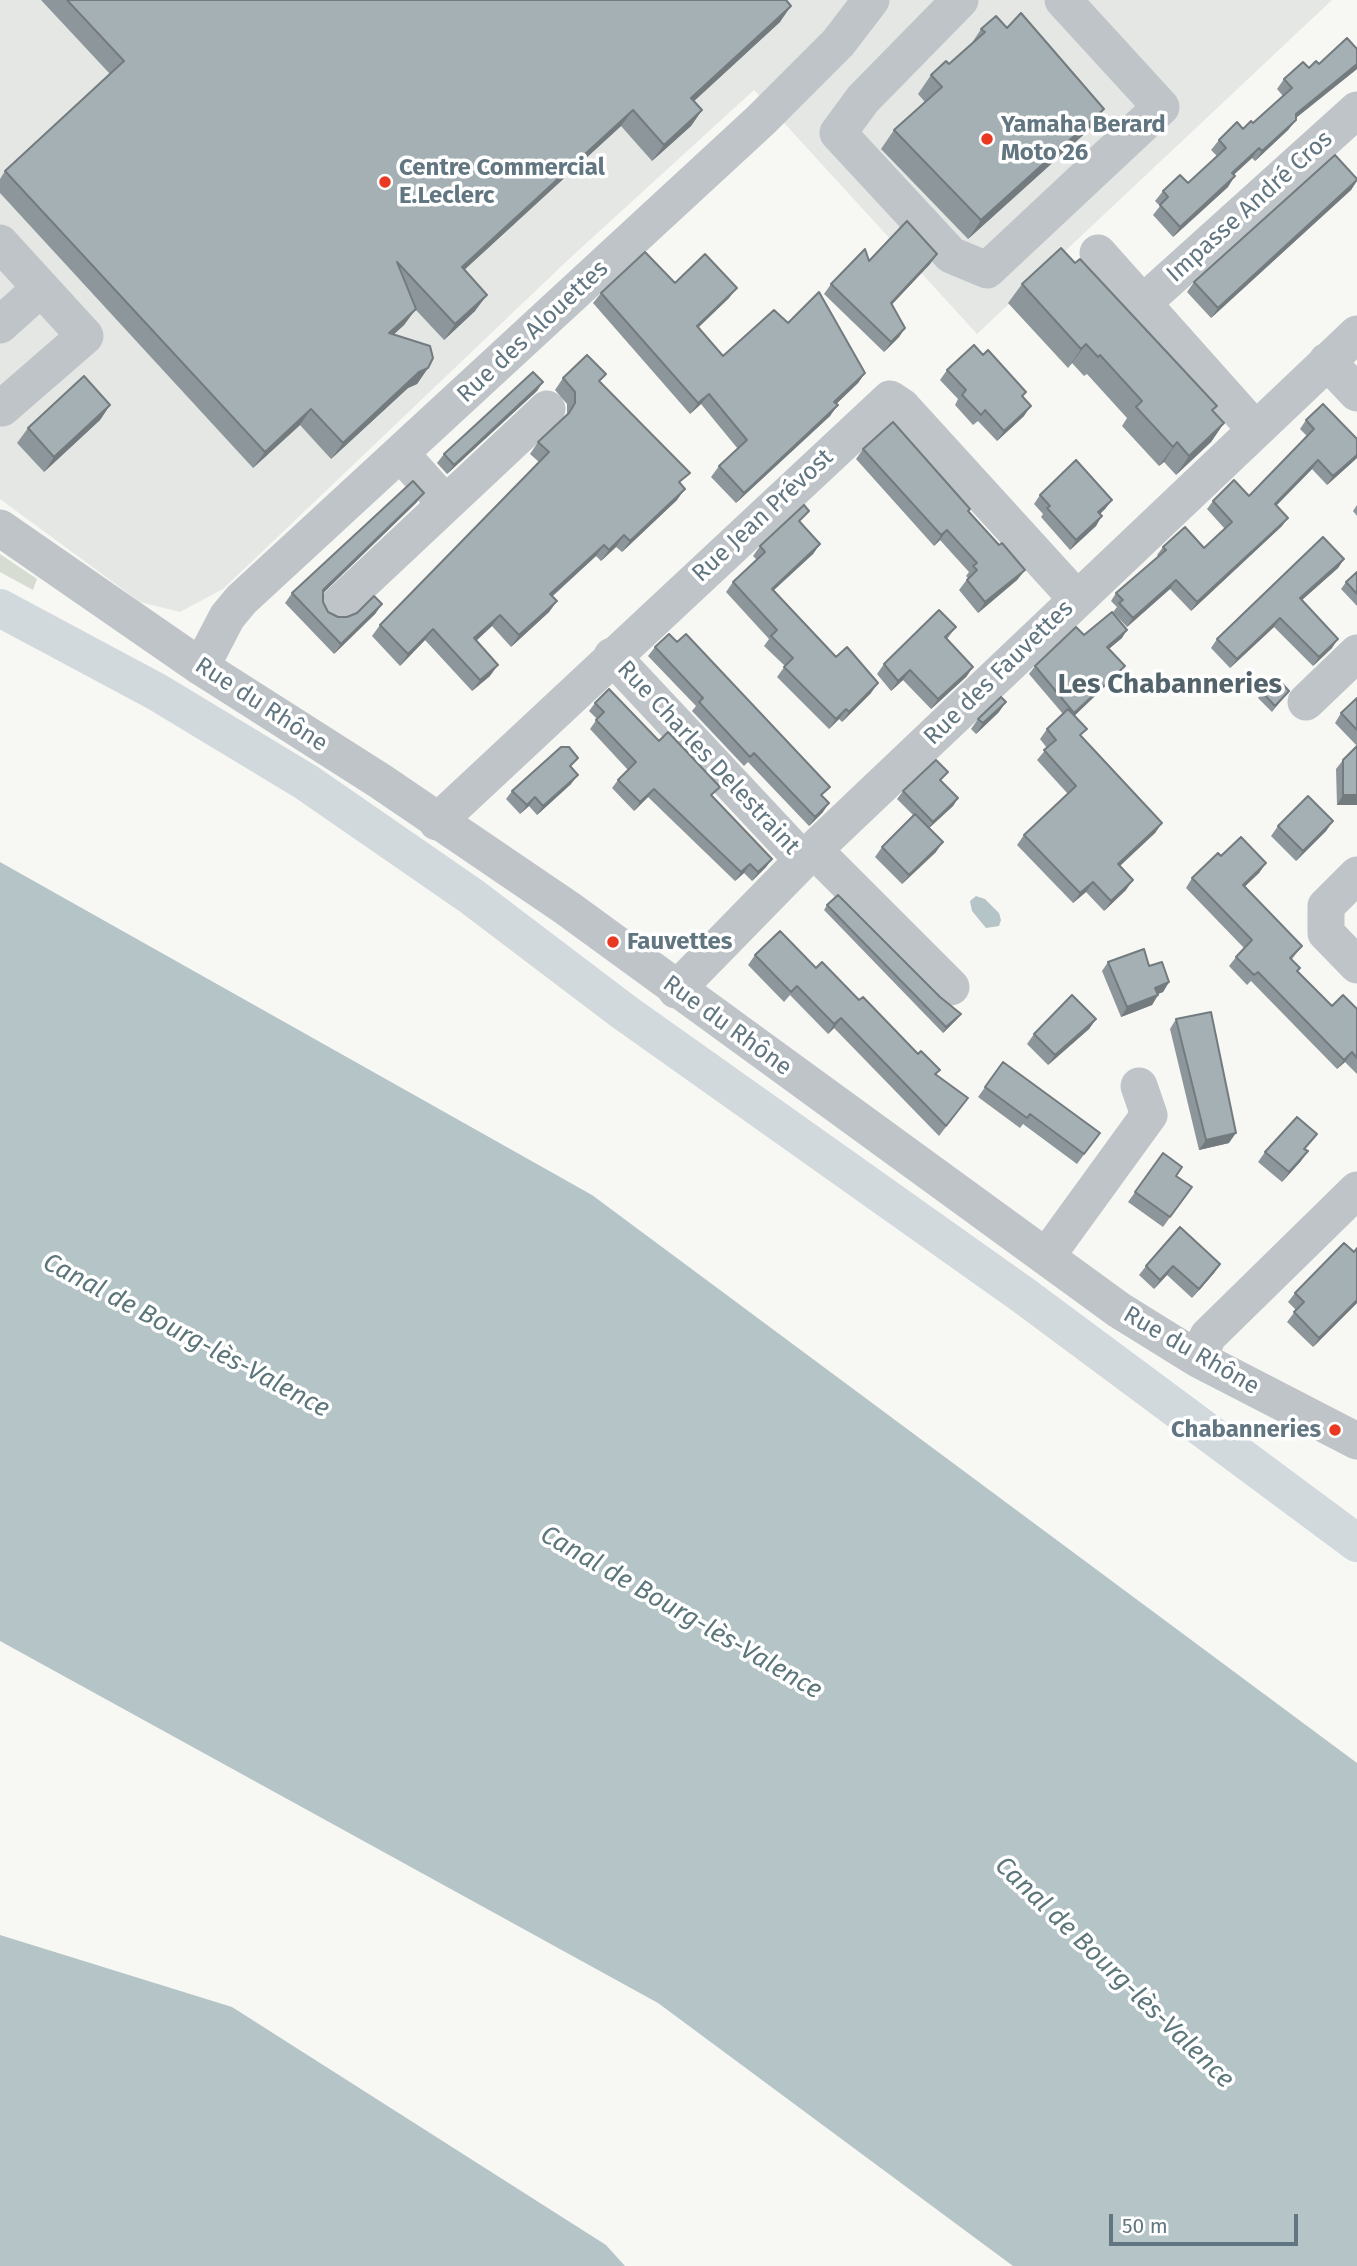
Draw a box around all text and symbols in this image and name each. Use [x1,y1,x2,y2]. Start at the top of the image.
place label: Yamaha Berard Moto 26 [1001,111,1166,167]
street label: Impasse André Cros [1161,125,1339,289]
marker: Yamaha Berard Moto 26 [979,131,995,147]
place label: Centre Commercial E.Leclerc [399,154,605,210]
marker: Centre Commercial E.Leclerc [377,174,393,190]
street label: Rue des Alouettes [452,255,614,409]
street label: Rue Jean Prévost [687,443,839,589]
street label: Rue des Fauvettes [918,594,1080,752]
street label: Rue du Rhône [189,651,333,759]
street label: Rue Charles Delestraint [611,655,805,861]
district label: Les Chabanneries [1058,668,1282,702]
place label: Fauvettes [627,928,732,956]
marker: Fauvettes [605,934,621,950]
street label: Rue du Rhône [657,970,797,1082]
water label: Canal de Bourg-lès-Valence [37,1247,335,1425]
street label: Rue du Rhône [1118,1300,1264,1402]
place label: Chabanneries [1171,1416,1321,1444]
marker: Chabanneries [1327,1422,1343,1438]
water label: Canal de Bourg-lès-Valence [535,1519,827,1707]
water label: Canal de Bourg-lès-Valence [988,1851,1240,2095]
scale bar [1112,2200,1301,2244]
text: 50 m [1122,2213,1168,2239]

